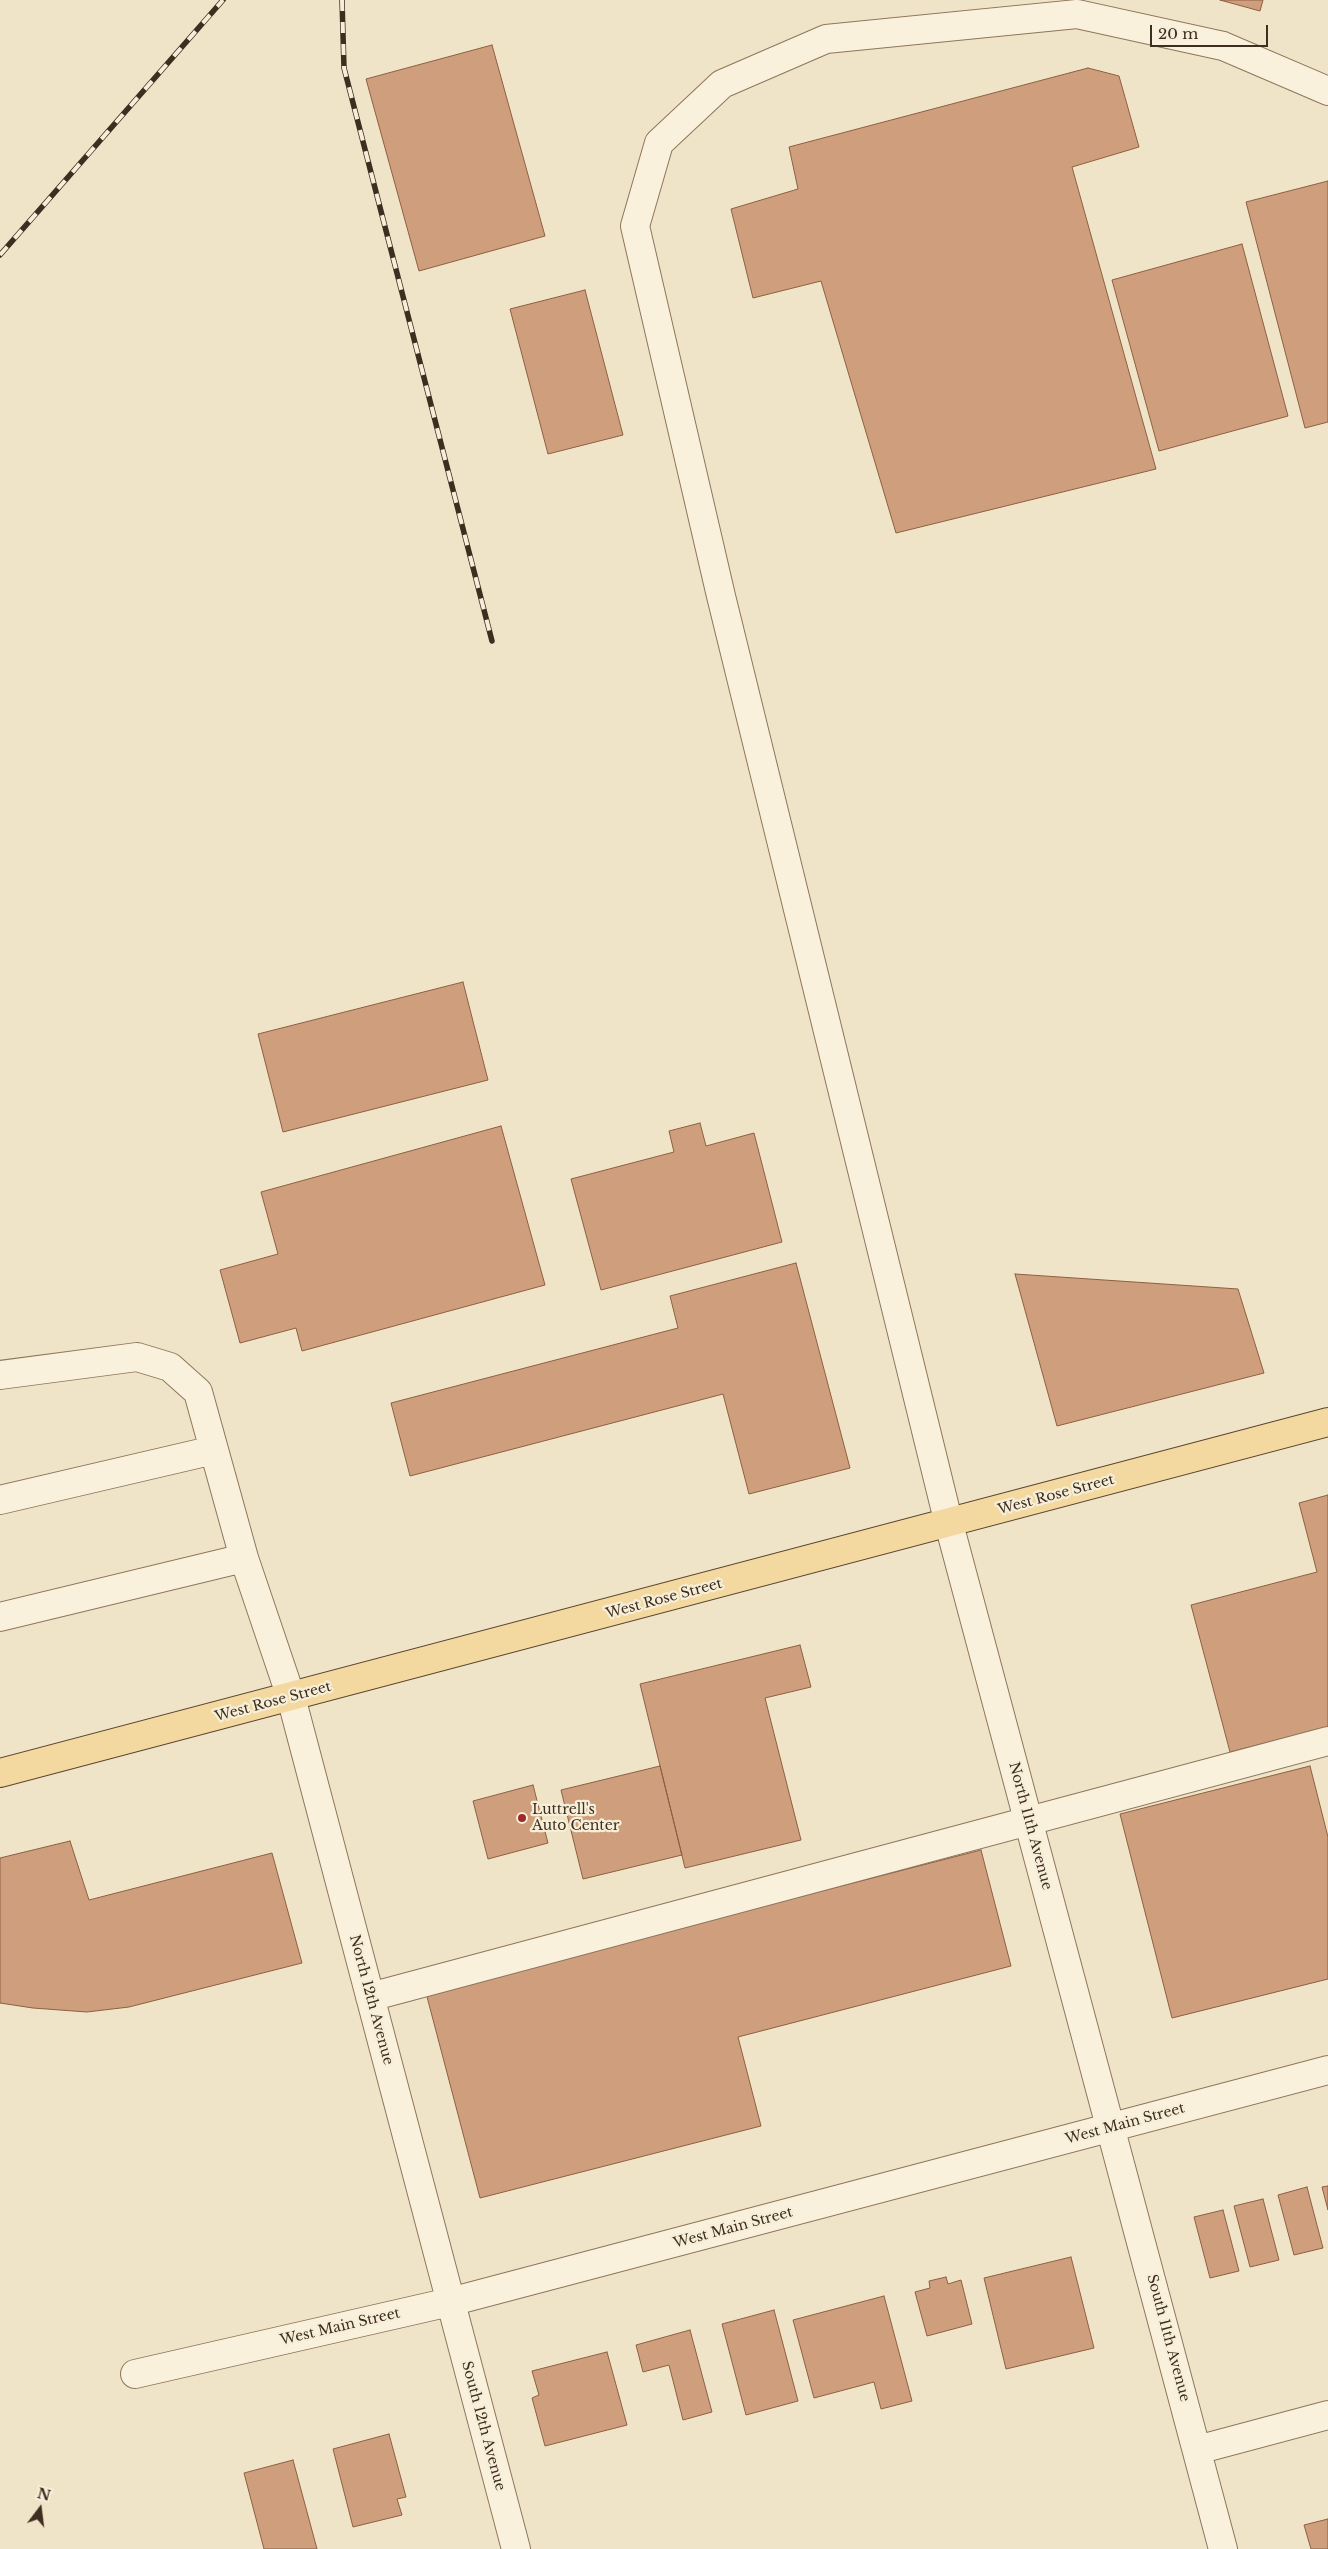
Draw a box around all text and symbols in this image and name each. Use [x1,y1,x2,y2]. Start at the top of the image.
scale bar [1153,15,1270,47]
text: 20 m [1158,24,1198,43]
street label: West Rose Street [996,1471,1116,1519]
street label: West Rose Street [604,1575,724,1623]
street label: West Rose Street [213,1678,333,1726]
street label: North 11th Avenue [1005,1760,1055,1892]
place label: Luttrell's Auto Center [532,1802,619,1834]
marker: Luttrell's Auto Center [516,1812,528,1824]
street label: North 12th Avenue [346,1933,396,2067]
street label: West Main Street [1064,2100,1186,2148]
street label: West Main Street [672,2204,794,2252]
street label: South 11th Avenue [1143,2272,1193,2404]
street label: West Main Street [278,2305,402,2349]
street label: South 12th Avenue [458,2359,508,2493]
north arrow [15,2484,65,2534]
text: N [35,2484,53,2505]

